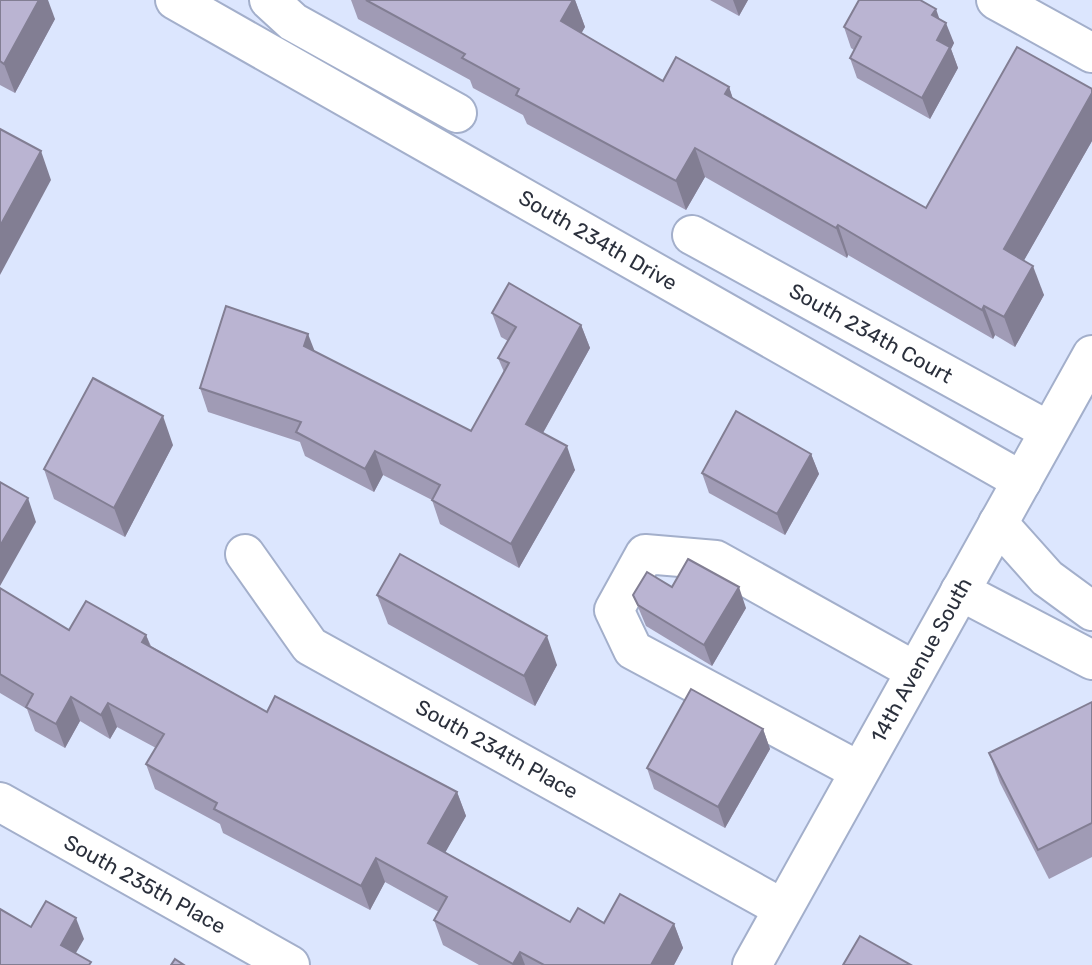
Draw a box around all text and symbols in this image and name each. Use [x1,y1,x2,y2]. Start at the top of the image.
street label: South 234th Drive [514,185,682,295]
street label: South 234th Court [785,278,957,388]
street label: 14th Avenue South [865,573,977,747]
street label: South 234th Place [412,694,582,804]
street label: South 235th Place [60,829,230,939]

